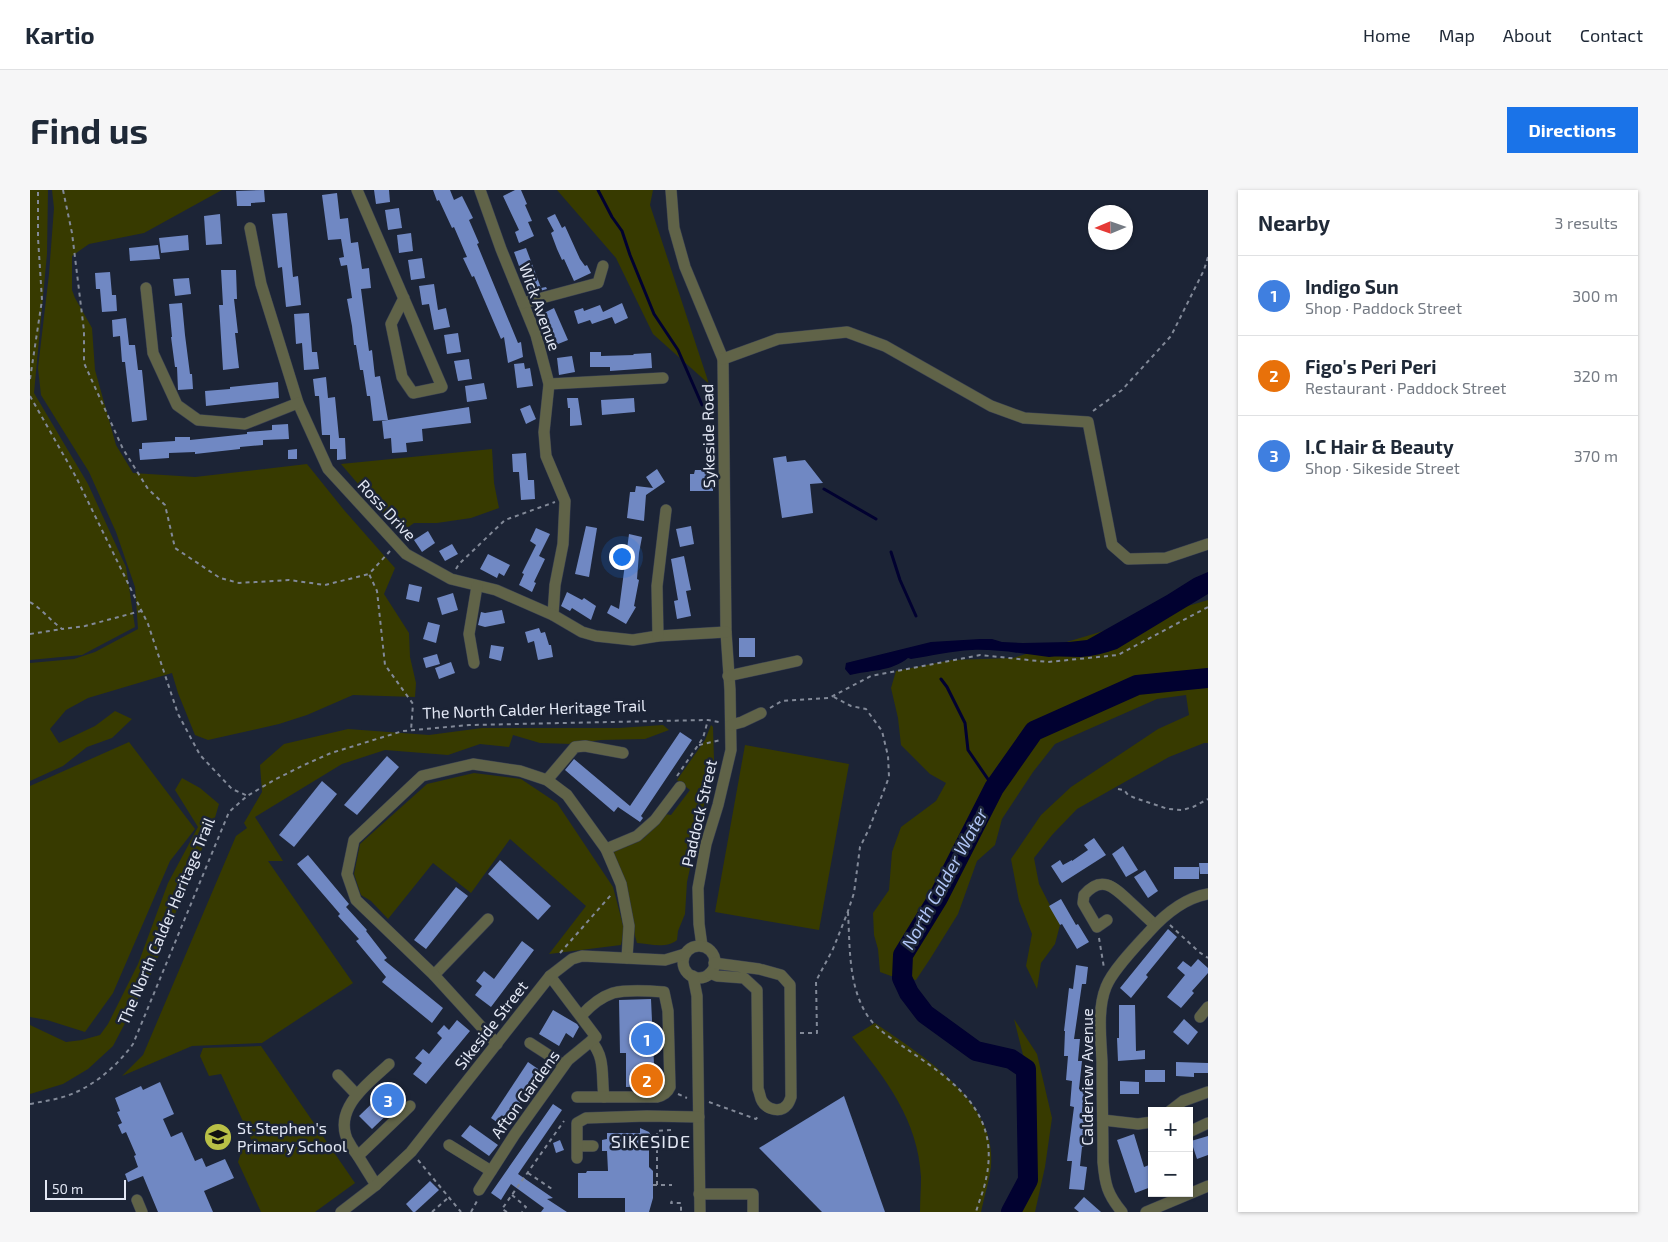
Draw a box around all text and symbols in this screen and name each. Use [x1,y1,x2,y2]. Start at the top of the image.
text: Kartio [25,20,95,49]
text: Home [1363,24,1411,46]
text: Map [1439,24,1475,46]
text: About [1503,24,1552,46]
text: Contact [1580,24,1643,46]
button: Directions [1507,107,1638,153]
text: Find us [30,109,148,151]
north arrow [1088,205,1133,250]
text: Nearby [1258,210,1330,235]
text: 3 results [1555,213,1618,232]
street label: Wick Avenue [516,260,565,353]
text: Indigo Sun [1305,275,1399,298]
text: 1 [1271,286,1277,305]
text: 300 m [1572,286,1618,305]
text: Shop · Paddock Street [1305,298,1462,317]
text: Figo's Peri Peri [1305,355,1436,378]
text: 2 [1269,366,1279,385]
text: 320 m [1573,366,1618,385]
text: Restaurant · Paddock Street [1305,378,1506,397]
street label: Sykeside Road [697,384,718,488]
text: I.C Hair & Beauty [1305,435,1454,458]
text: 3 [1269,446,1279,465]
text: 370 m [1574,446,1618,465]
text: Shop · Sikeside Street [1305,458,1460,477]
street label: Ross Drive [354,475,420,544]
your location [609,544,635,570]
street label: The North Calder Heritage Trail [422,695,646,722]
street label: Paddock Street [677,757,720,868]
water label: North Calder Water [896,803,992,953]
street label: The North Calder Heritage Trail [113,814,218,1027]
street label: Sikeside Street [450,977,531,1073]
street label: Calderview Avenue [1077,1008,1096,1146]
pin: 1 [631,1020,663,1058]
street label: Afton Gardens [486,1046,563,1141]
pin: 2 [631,1061,663,1099]
pin: 3 [372,1081,404,1119]
map controls [1148,1107,1193,1197]
button: + [1148,1107,1193,1152]
place label: St Stephen's Primary School [237,1118,347,1155]
school or university icon: St Stephen's Primary School [203,1122,233,1152]
district label: SIKESIDE [611,1130,691,1152]
button: − [1148,1152,1193,1197]
scale bar [45,1177,126,1200]
text: 50 m [52,1180,83,1197]

